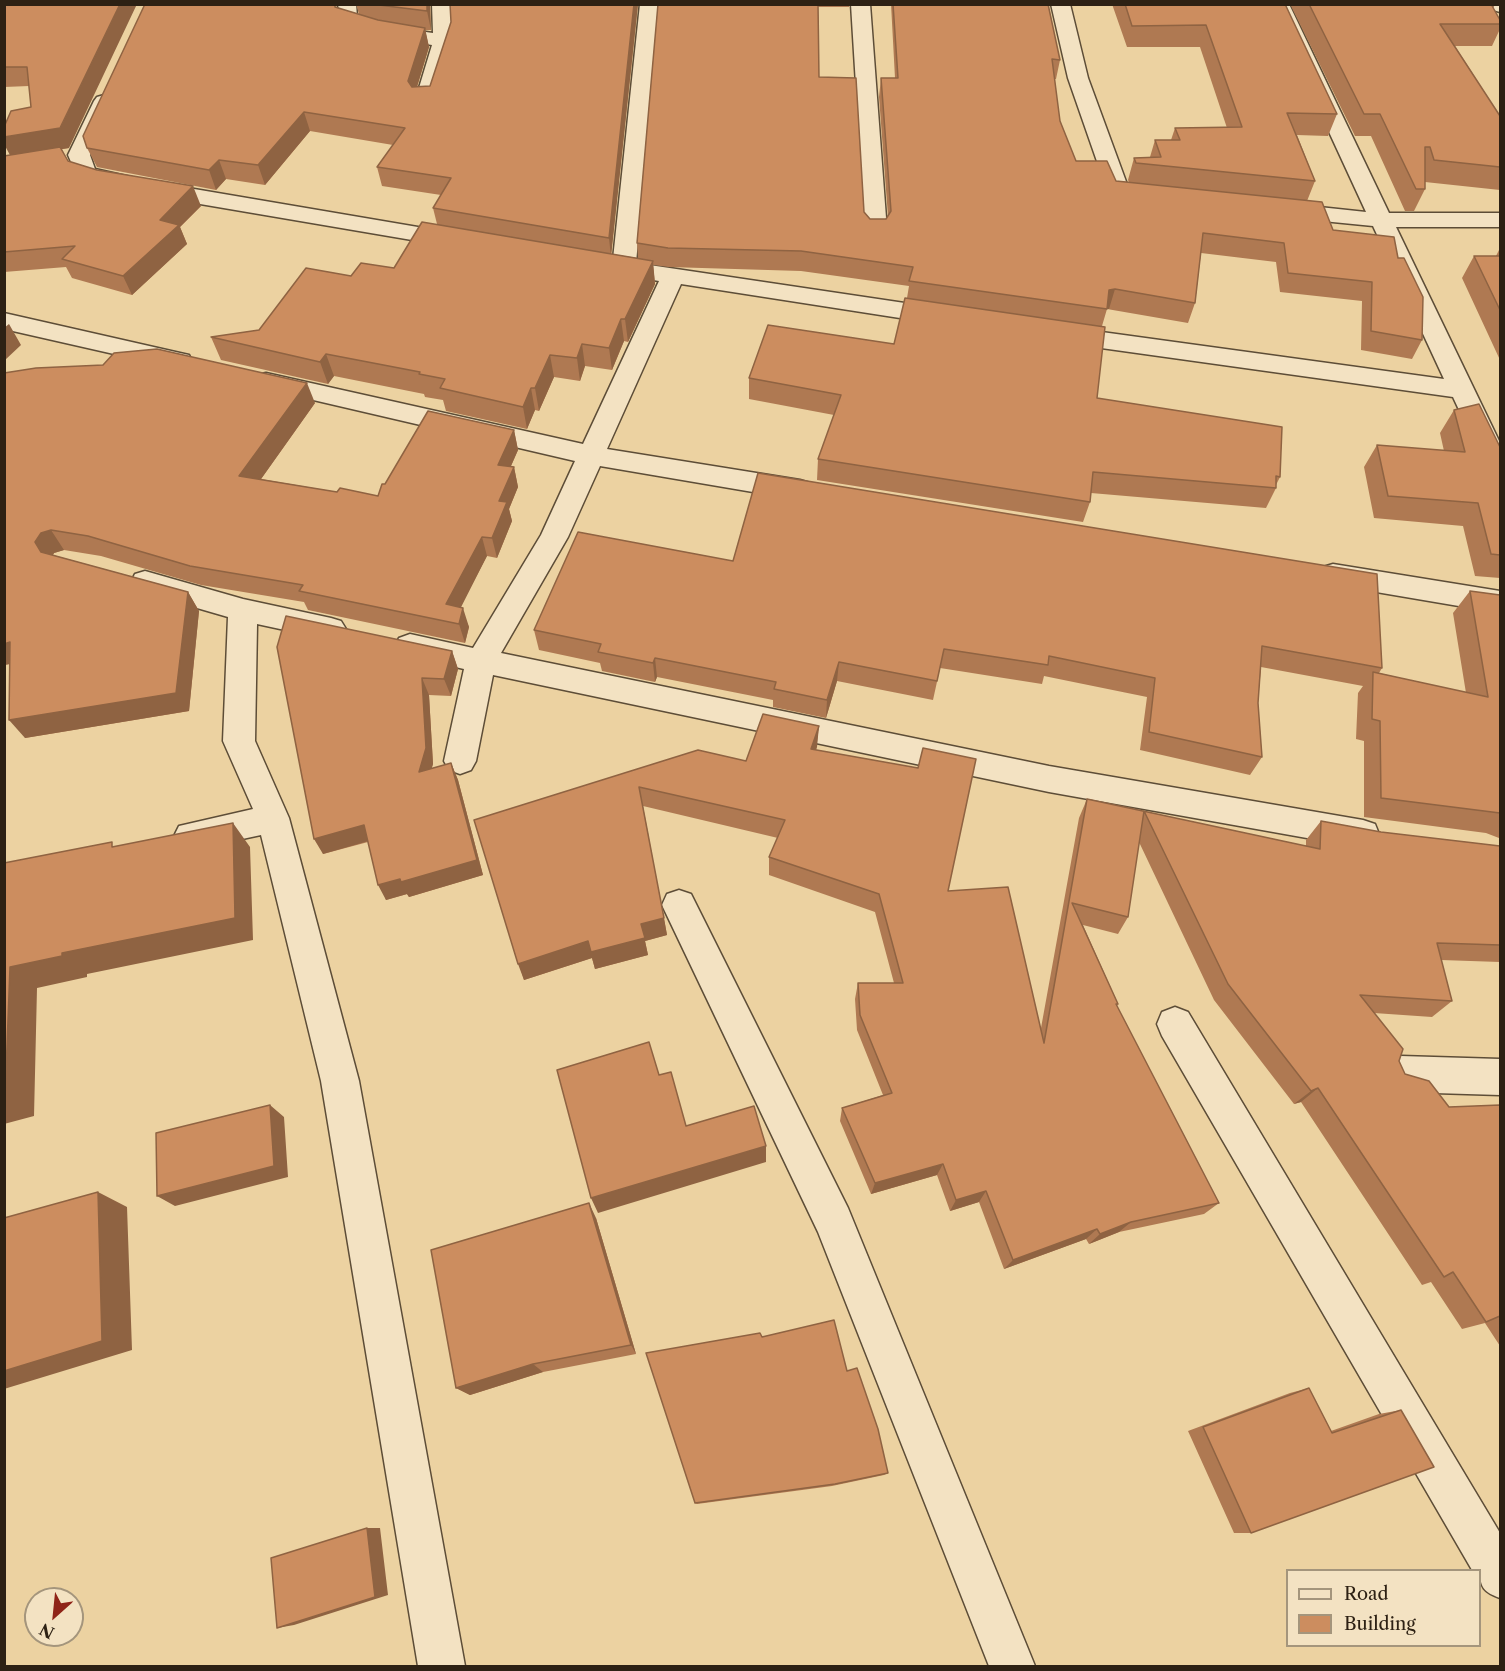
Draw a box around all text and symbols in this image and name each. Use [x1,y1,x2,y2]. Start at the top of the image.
legend [1286,1569,1481,1647]
text: Road [1344,1583,1389,1605]
north arrow [24,1587,84,1647]
text: Building [1344,1613,1416,1635]
text: N [36,1619,57,1643]

